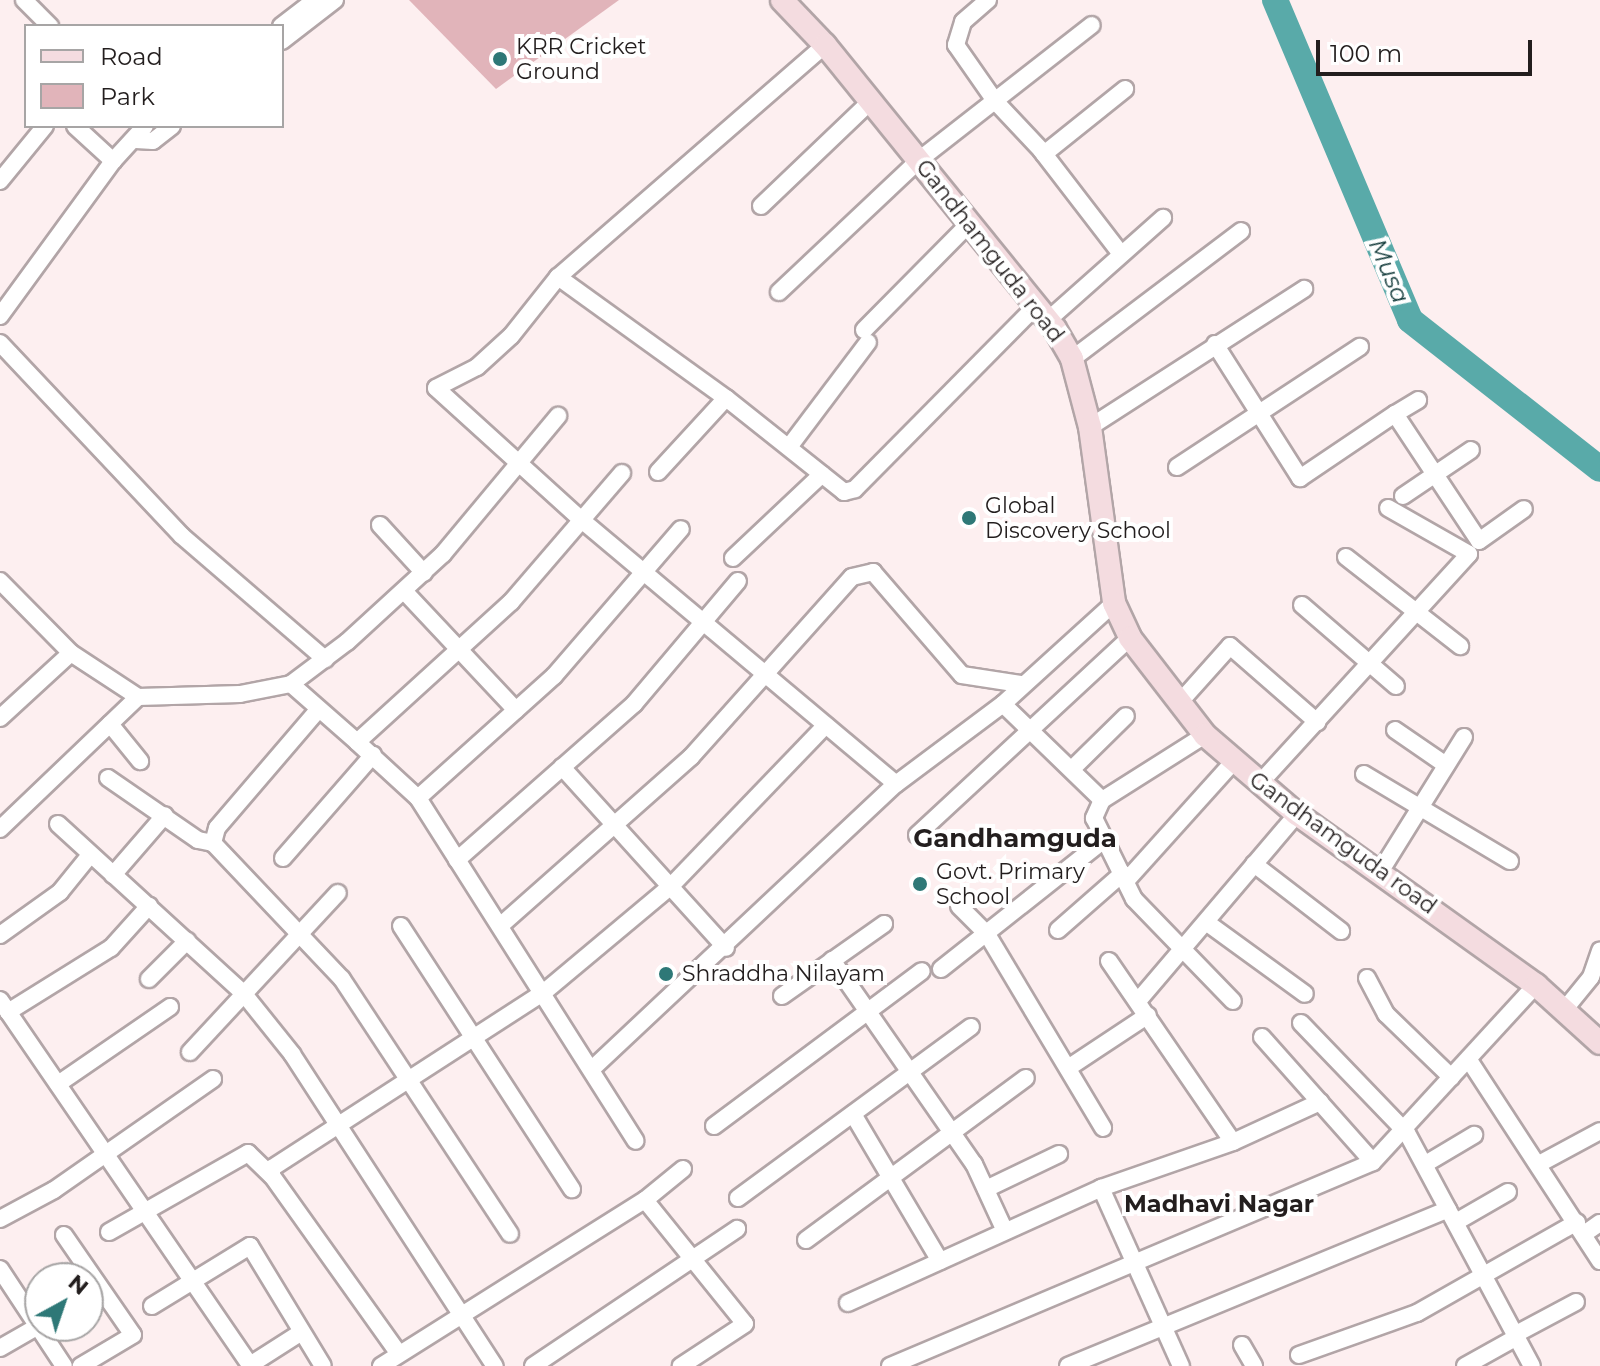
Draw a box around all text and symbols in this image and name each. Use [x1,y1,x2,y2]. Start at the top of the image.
legend [24,24,284,128]
scale bar [1320,24,1536,74]
place label: KRR Cricket Ground [516,33,647,84]
text: 100 m [1330,39,1402,68]
text: Road [100,42,163,71]
marker: KRR Cricket Ground [491,50,509,68]
text: Park [100,82,155,111]
street label: Gandhamguda road [910,154,1070,348]
water label: Musa [1363,235,1415,307]
place label: Global Discovery School [985,492,1171,544]
marker: Global Discovery School [960,509,978,527]
street label: Gandhamguda road [1244,766,1442,920]
district label: Gandhamguda [913,823,1117,855]
place label: Govt. Primary School [936,858,1085,910]
marker: Govt. Primary School [911,875,929,893]
place label: Shraddha Nilayam [682,961,885,987]
marker: Shraddha Nilayam [657,965,675,983]
district label: Madhavi Nagar [1124,1190,1314,1218]
north arrow [24,1262,104,1342]
text: N [63,1269,94,1301]

